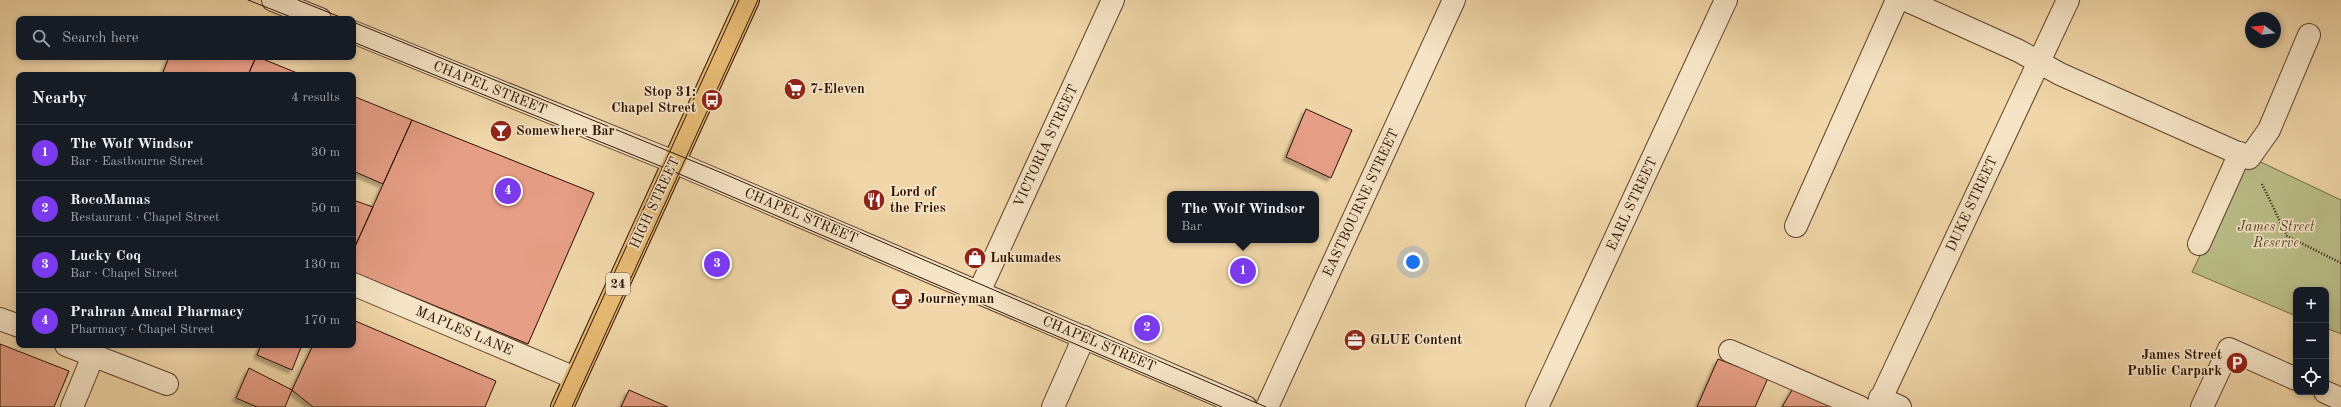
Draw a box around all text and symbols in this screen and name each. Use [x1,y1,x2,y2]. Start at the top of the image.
north arrow [2245,12,2281,48]
search box [16,16,356,60]
icon: search [30,27,52,49]
text: Search here [62,31,139,46]
street label: CHAPEL STREET [431,59,549,117]
supermarket icon: 7-Eleven [782,76,808,102]
place label: 7-Eleven [810,82,865,96]
street label: VICTORIA STREET [1011,82,1081,210]
place label: Stop 31: Chapel Street [611,85,696,115]
bus stop icon: Stop 31: Chapel Street [699,87,725,113]
text: Nearby [32,90,87,107]
text: 4 results [291,91,340,104]
bar icon: Somewhere Bar [488,118,514,144]
place label: Somewhere Bar [516,124,615,138]
street label: EASTBOURNE STREET [1321,127,1401,279]
text: The Wolf Windsor [70,137,193,152]
text: 1 [41,146,49,159]
text: 30 m [311,146,340,159]
street label: DUKE STREET [1944,154,2000,254]
text: Bar · Eastbourne Street [70,155,204,168]
street label: HIGH STREET [628,155,682,251]
street label: EARL STREET [1604,155,1660,253]
pin: 4 [495,176,521,206]
place label: Lord of the Fries [890,185,946,215]
street label: CHAPEL STREET [742,186,860,246]
restaurant icon: Lord of the Fries [861,187,887,213]
popup [1167,191,1319,243]
text: RocoMamas [70,193,150,208]
text: 2 [41,202,49,215]
text: 50 m [311,202,340,215]
text: The Wolf Windsor [1181,202,1305,217]
text: Restaurant · Chapel Street [70,211,220,224]
text: Bar [1181,220,1202,233]
park label: James Street Reserve [2237,220,2315,250]
shop icon: Lukumades [962,245,988,271]
text: Lucky Coq [70,249,141,264]
pin: 3 [704,249,730,279]
place label: Lukumades [990,251,1061,265]
your location [1403,252,1423,272]
pin: 1 [1230,256,1256,286]
text: 3 [41,258,49,271]
text: 130 m [303,258,340,271]
text: Bar · Chapel Street [70,267,178,280]
road number: 24 [606,273,630,295]
cafe icon: Journeyman [889,286,915,312]
map controls [2293,287,2329,395]
button: + [2293,287,2329,323]
place label: Journeyman [918,292,994,306]
street label: MAPLES LANE [413,304,515,358]
text: Prahran Amcal Pharmacy [70,305,244,320]
pin: 2 [1134,313,1160,343]
text: 4 [41,314,49,327]
text: 170 m [303,314,340,327]
street label: CHAPEL STREET [1040,314,1158,374]
text: Pharmacy · Chapel Street [70,323,214,336]
button: − [2293,323,2329,359]
office icon: GLUE Content [1342,327,1368,353]
place label: GLUE Content [1370,333,1462,347]
place label: James Street Public Carpark [2127,348,2222,378]
parking icon: James Street Public Carpark [2224,350,2250,376]
button: locate [2293,359,2329,395]

